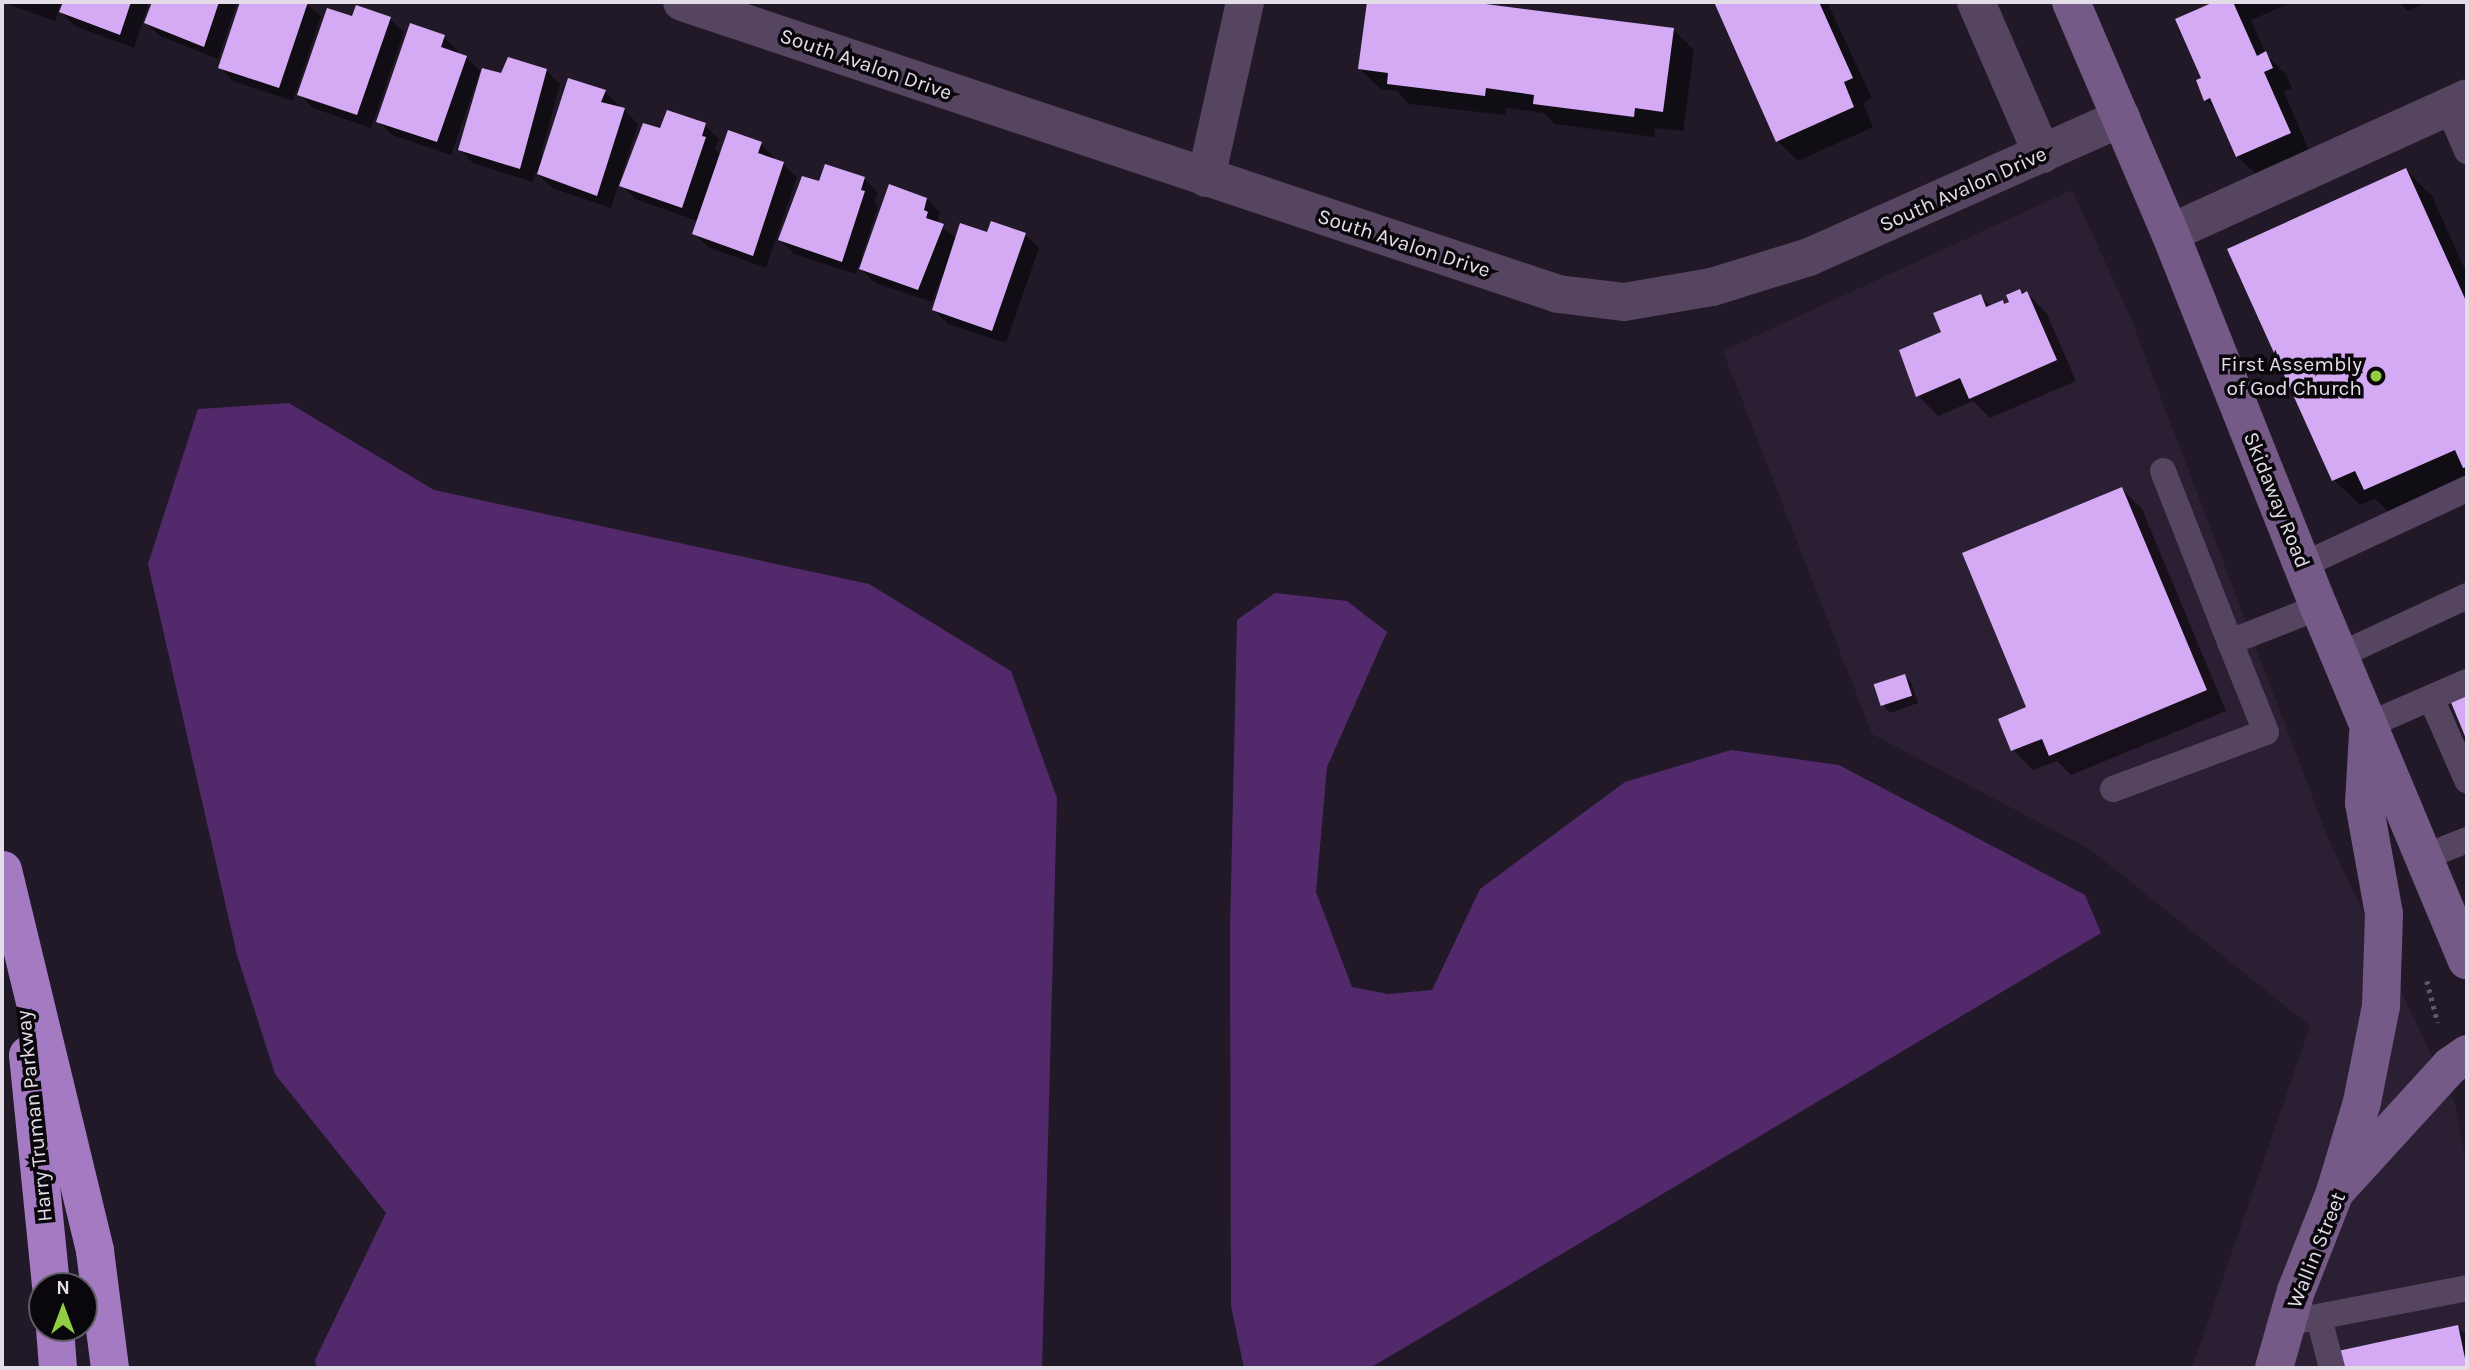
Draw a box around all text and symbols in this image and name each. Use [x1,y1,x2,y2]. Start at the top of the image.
street label: South Avalon Drive [777,23,955,105]
street label: South Avalon Drive [1876,141,2050,237]
street label: South Avalon Drive [1314,203,1494,283]
place label: First Assembly of God Church [2221,351,2362,401]
marker: First Assembly of God Church [2368,368,2384,384]
street label: Skidaway Road [2238,428,2316,572]
street label: Harry Truman Parkway [10,1009,58,1223]
street label: Wallin Street [2281,1188,2351,1312]
north arrow [28,1272,98,1342]
text: N [56,1277,70,1299]

